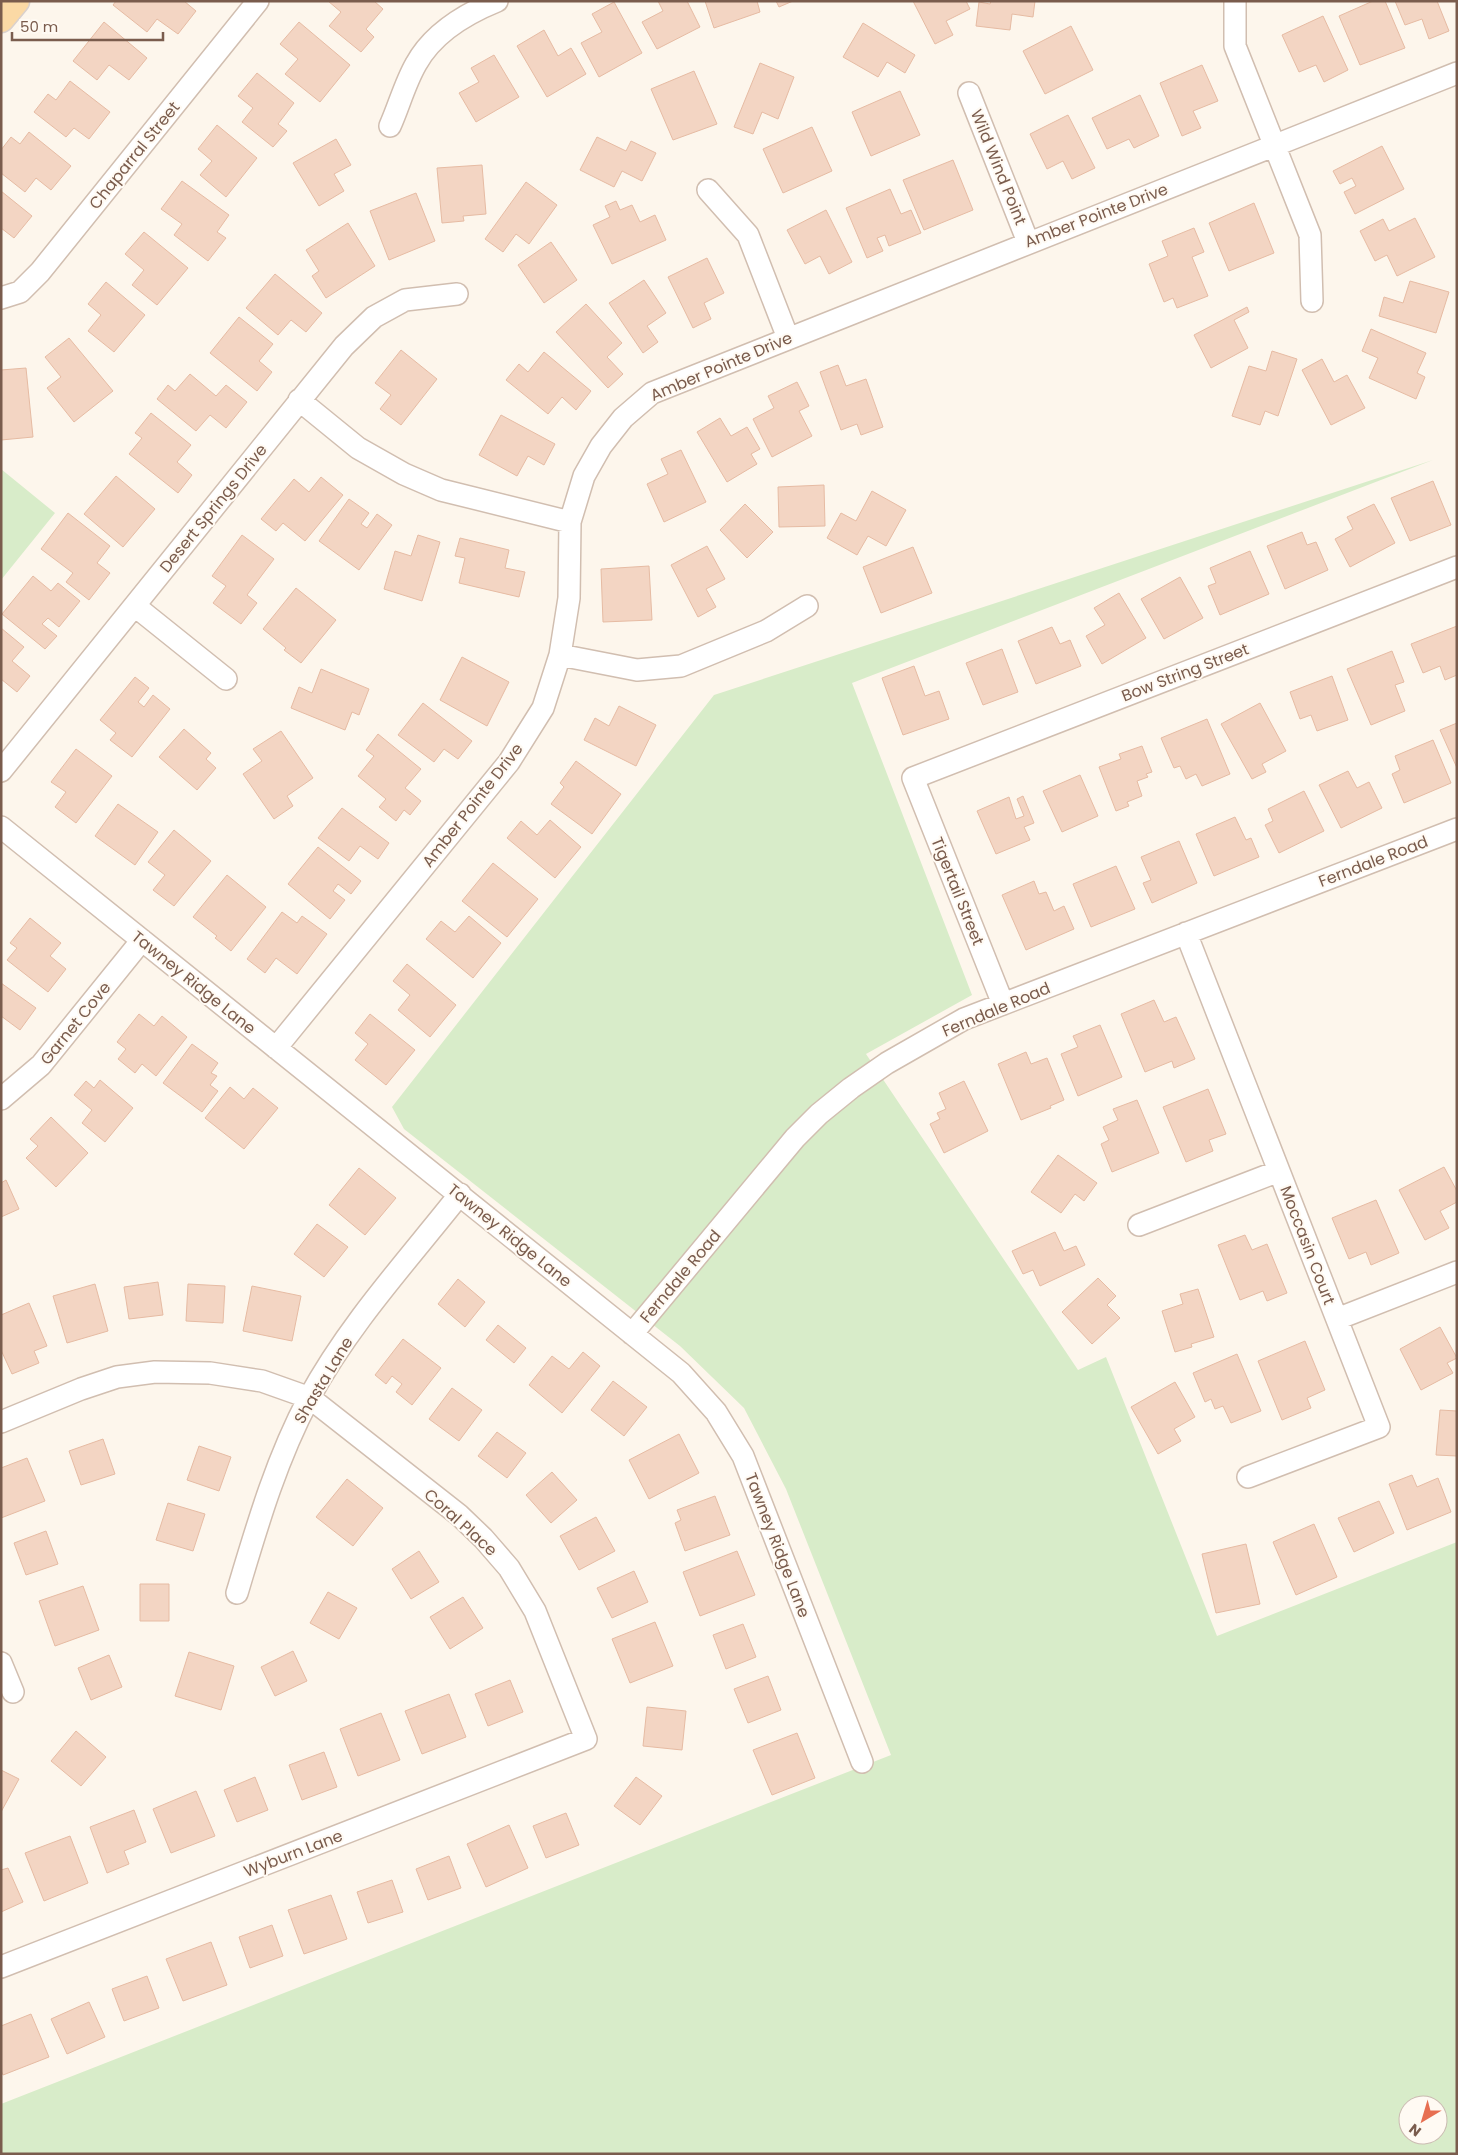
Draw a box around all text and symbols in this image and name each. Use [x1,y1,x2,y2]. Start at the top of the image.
scale bar [12,10,164,42]
text: 50 m [20,16,58,37]
street label: Chaparral Street [84,96,185,214]
street label: Wild Wind Point [965,106,1032,229]
street label: Amber Pointe Drive [1021,177,1171,253]
street label: Amber Pointe Drive [647,326,796,407]
street label: Desert Springs Drive [154,439,273,578]
street label: Bow String Street [1118,638,1252,707]
street label: Amber Pointe Drive [417,738,528,872]
street label: Ferndale Road [1315,830,1431,893]
street label: Tigertail Street [925,834,990,949]
street label: Tawney Ridge Lane [127,925,261,1040]
street label: Ferndale Road [939,976,1054,1043]
street label: Garnet Cove [35,977,116,1070]
street label: Tawney Ridge Lane [443,1178,577,1293]
street label: Moccasin Court [1274,1182,1341,1308]
street label: Ferndale Road [634,1225,726,1328]
street label: Shasta Lane [288,1332,358,1428]
street label: Tawney Ridge Lane [739,1469,816,1621]
street label: Coral Place [419,1483,502,1561]
street label: Wyburn Lane [240,1824,346,1883]
north arrow [1398,2095,1448,2145]
text: N [1405,2119,1425,2141]

